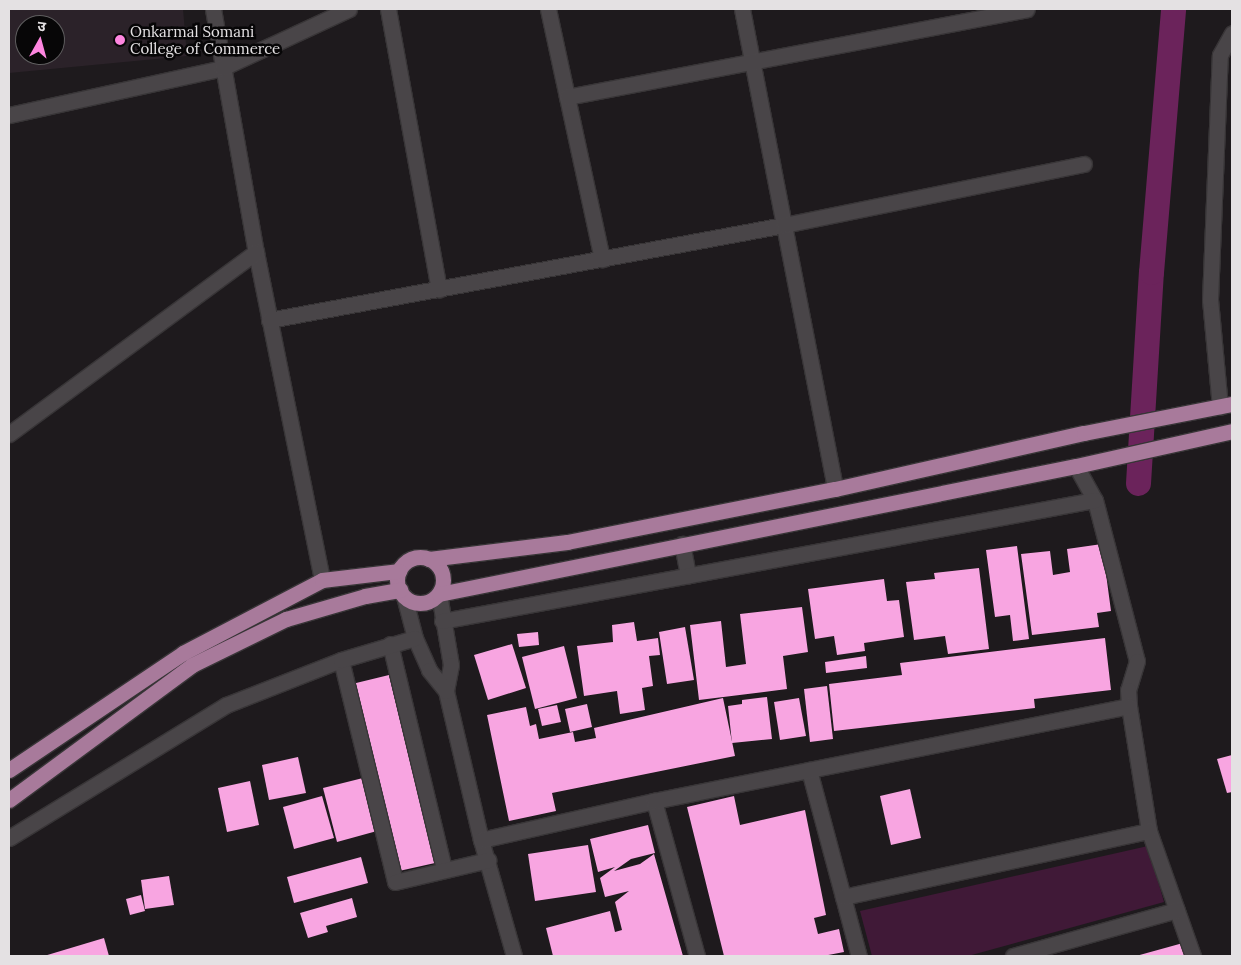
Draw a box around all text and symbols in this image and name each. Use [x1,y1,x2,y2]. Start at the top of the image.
north arrow [15,15,65,65]
text: उ [37,17,47,36]
place label: Onkarmal Somani College of Commerce [130,22,280,57]
marker: Onkarmal Somani College of Commerce [114,34,126,46]

